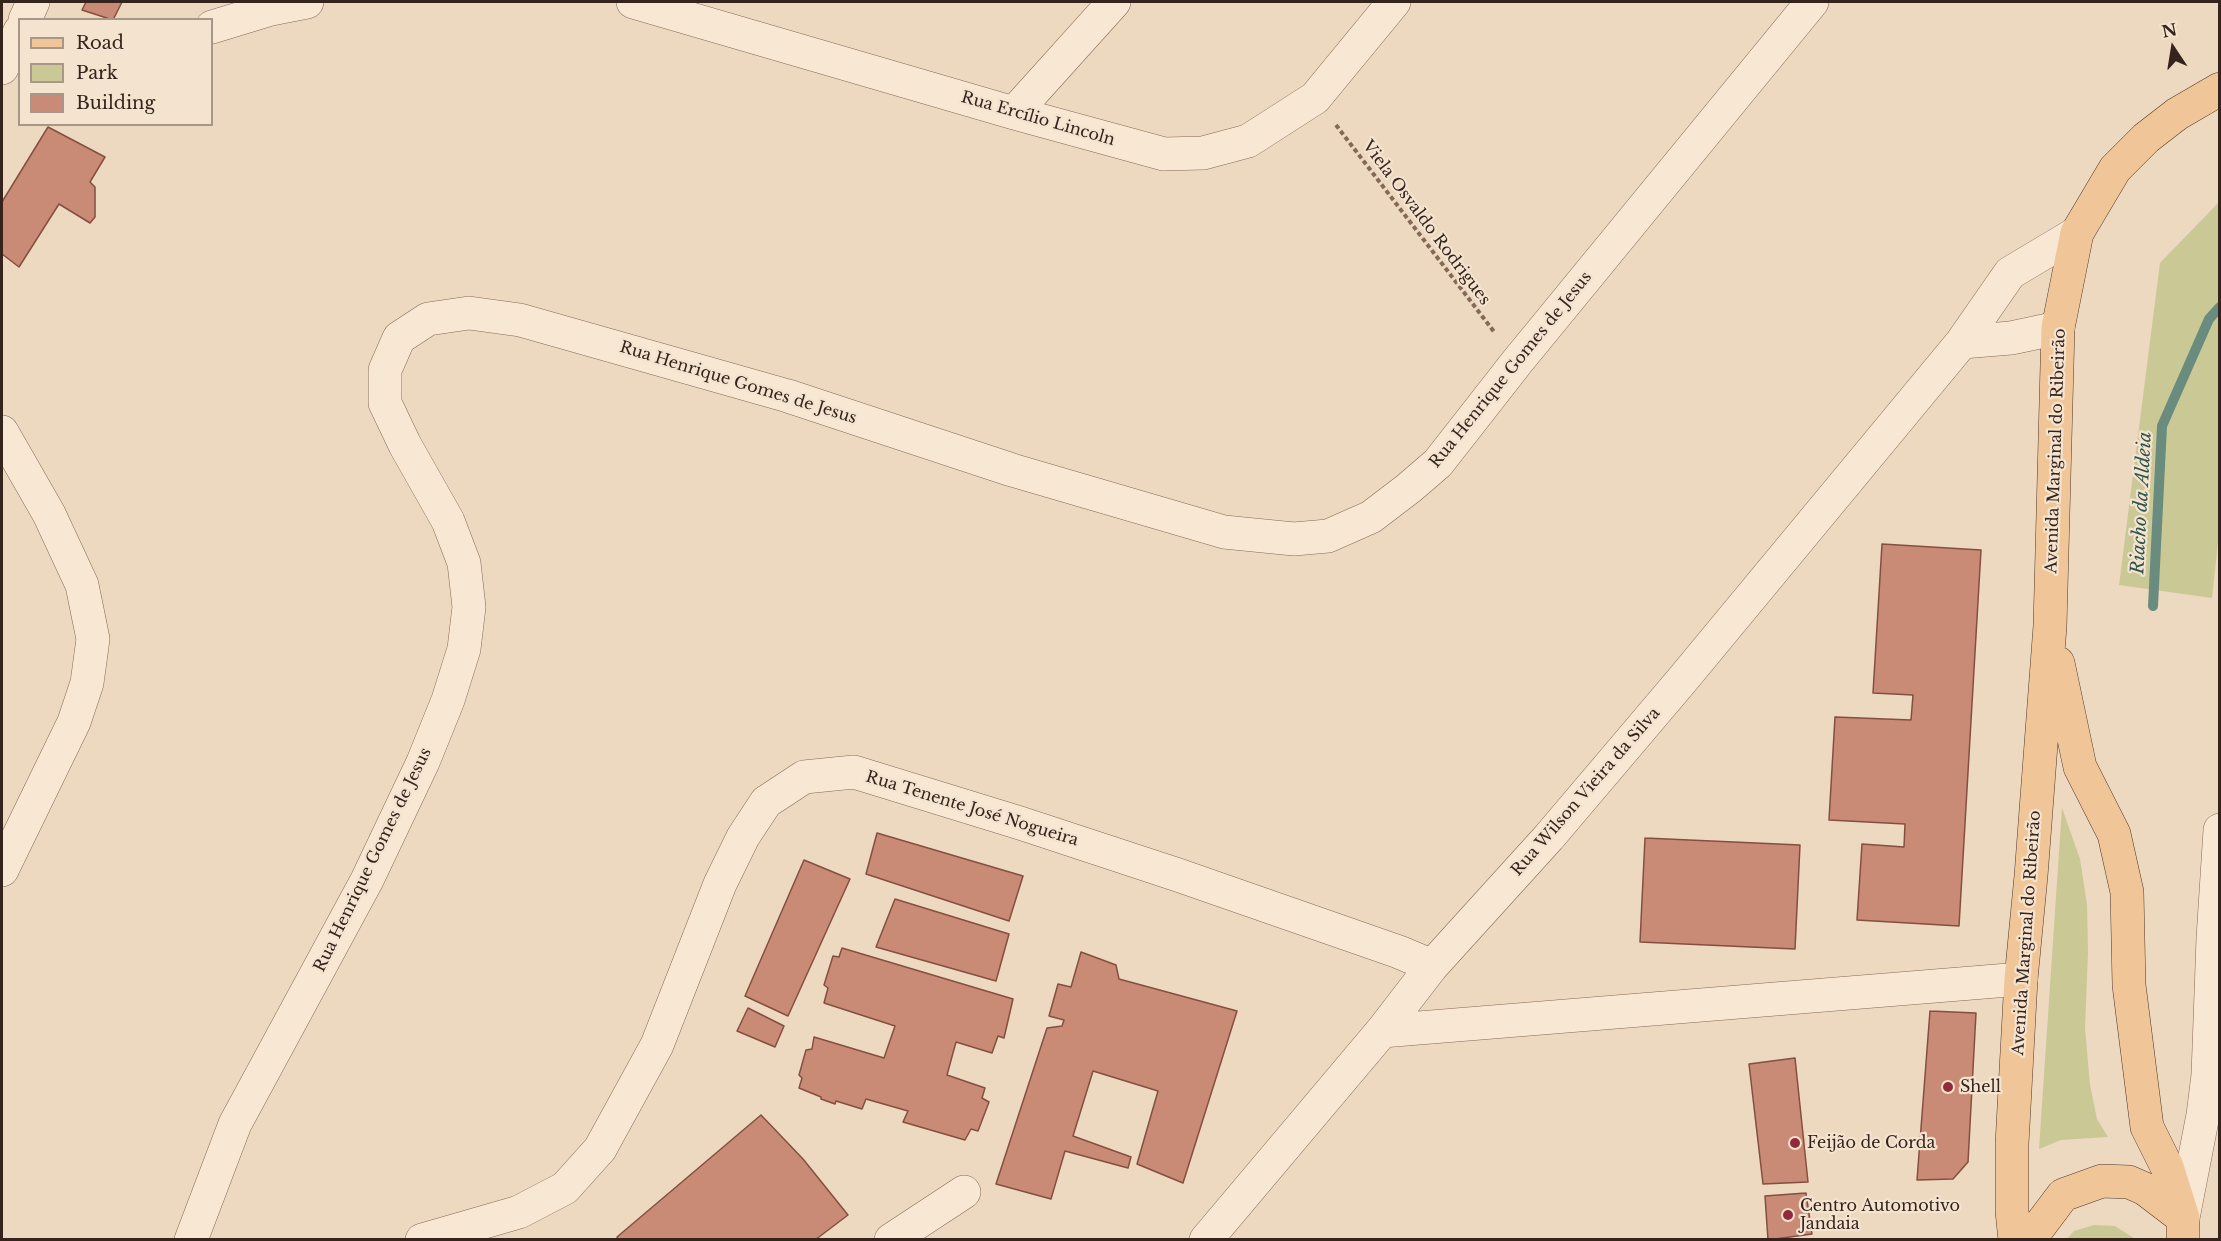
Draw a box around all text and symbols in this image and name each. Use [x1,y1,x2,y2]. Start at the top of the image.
legend [18,18,213,126]
north arrow [2143,18,2203,78]
text: N [2160,19,2179,42]
text: Road [76,32,124,54]
text: Park [76,62,118,84]
street label: Rua Ercílio Lincoln [959,88,1117,150]
text: Building [76,92,155,114]
street label: Viela Osvaldo Rodrigues [1358,137,1494,309]
street label: Rua Henrique Gomes de Jesus [1426,268,1596,472]
street label: Avenida Marginal do Ribeirão [2042,328,2070,574]
street label: Rua Henrique Gomes de Jesus [617,338,859,428]
water label: Riacho da Aldeia [2127,431,2157,575]
street label: Rua Wilson Vieira da Silva [1508,704,1664,880]
street label: Rua Henrique Gomes de Jesus [310,745,436,975]
street label: Rua Tenente José Nogueira [863,767,1081,851]
street label: Avenida Marginal do Ribeirão [2009,810,2045,1056]
place label: Shell [1960,1077,2001,1097]
marker: Shell [1941,1080,1955,1094]
place label: Feijão de Corda [1807,1133,1935,1153]
marker: Feijão de Corda [1788,1136,1802,1150]
place label: Centro Automotivo Jandaia [1800,1196,1960,1234]
marker: Centro Automotivo Jandaia [1781,1208,1795,1222]

